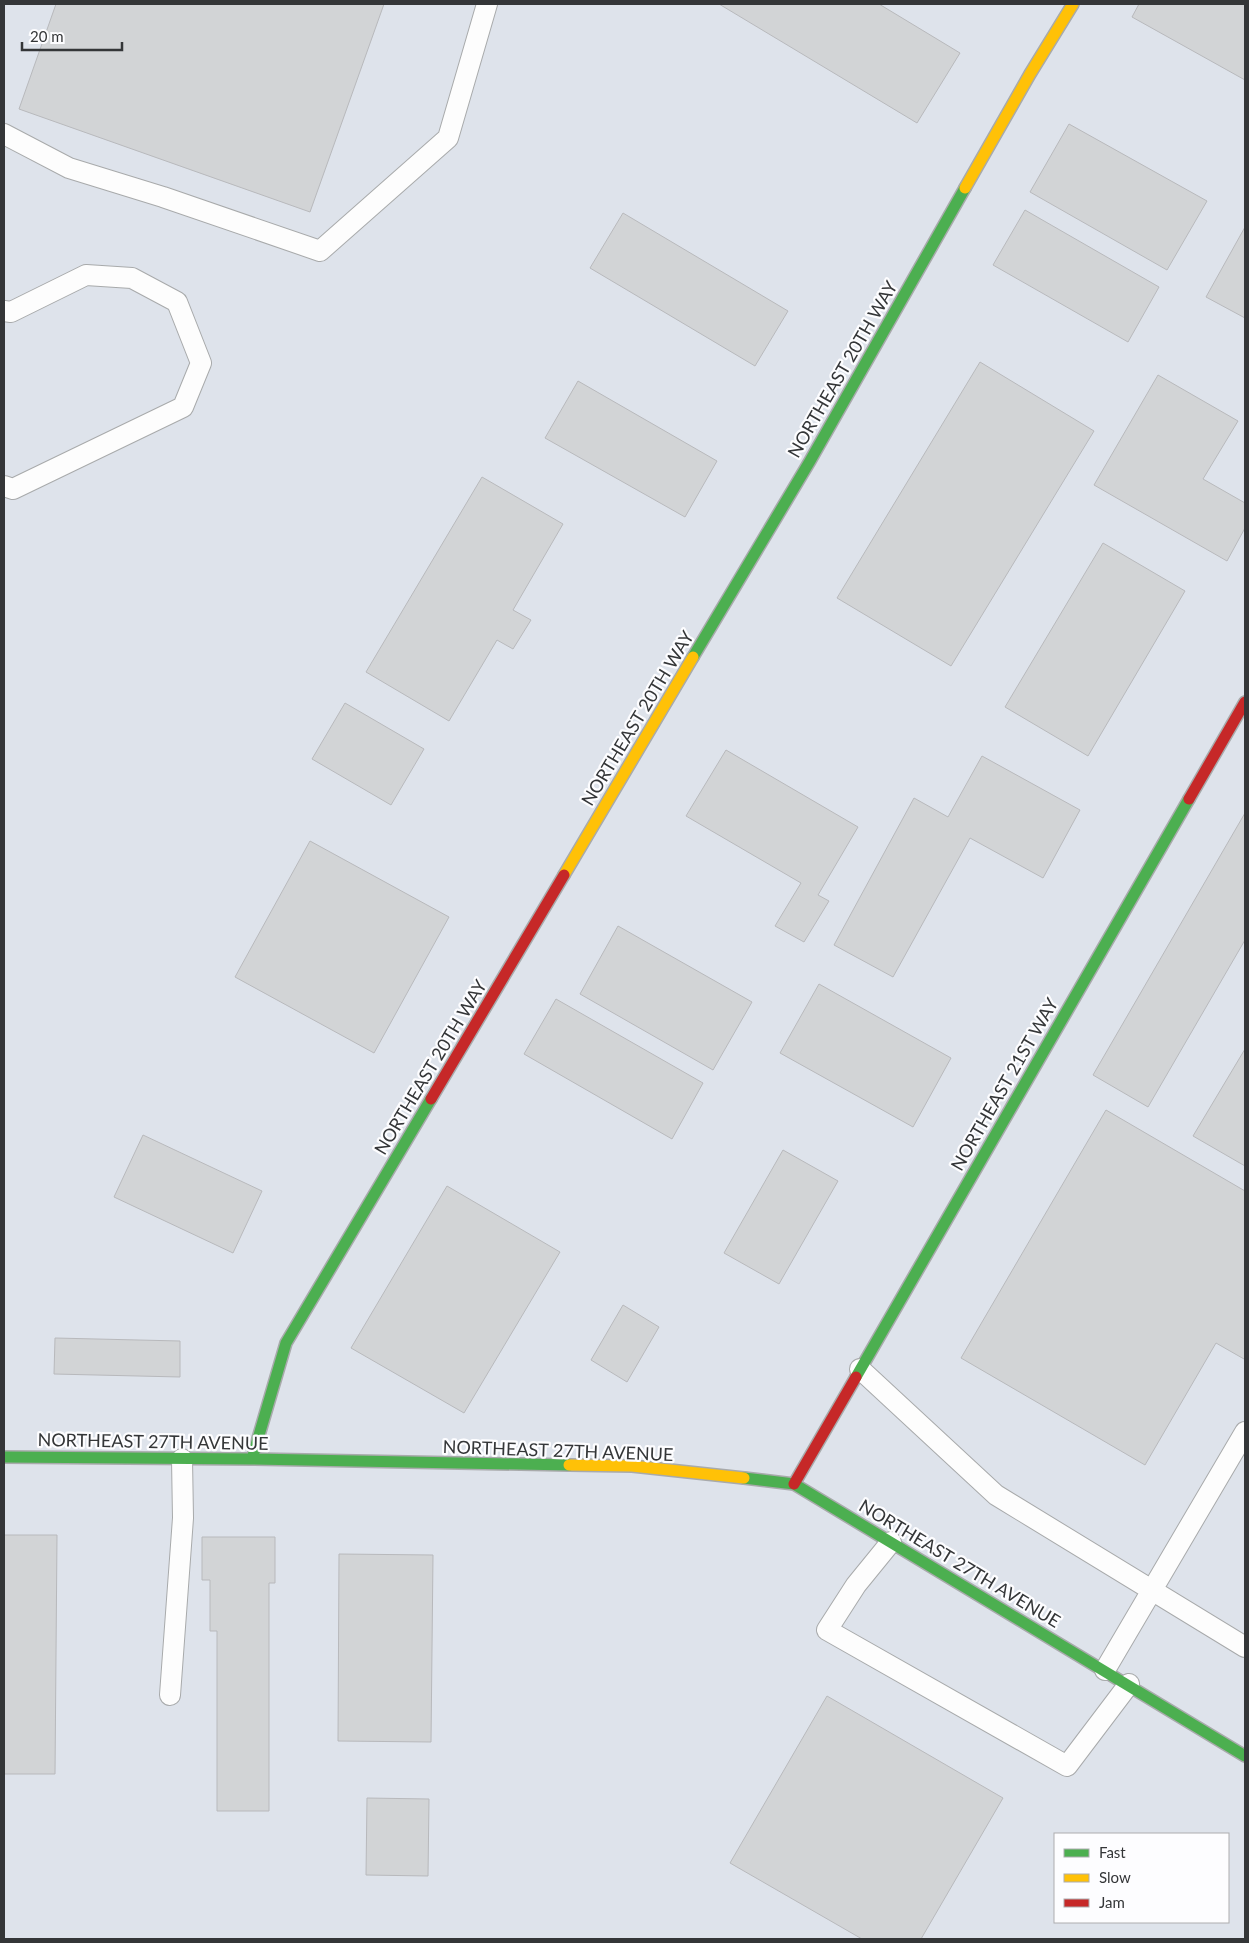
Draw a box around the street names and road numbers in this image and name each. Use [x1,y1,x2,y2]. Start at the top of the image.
street label: NORTHEAST 20TH WAY [782,276,902,461]
street label: NORTHEAST 20TH WAY [576,626,698,809]
street label: NORTHEAST 20TH WAY [369,975,491,1158]
street label: NORTHEAST 21ST WAY [946,993,1063,1174]
street label: NORTHEAST 27TH AVENUE [37,1428,269,1454]
street label: NORTHEAST 27TH AVENUE [442,1435,674,1465]
street label: NORTHEAST 27TH AVENUE [855,1494,1065,1632]

